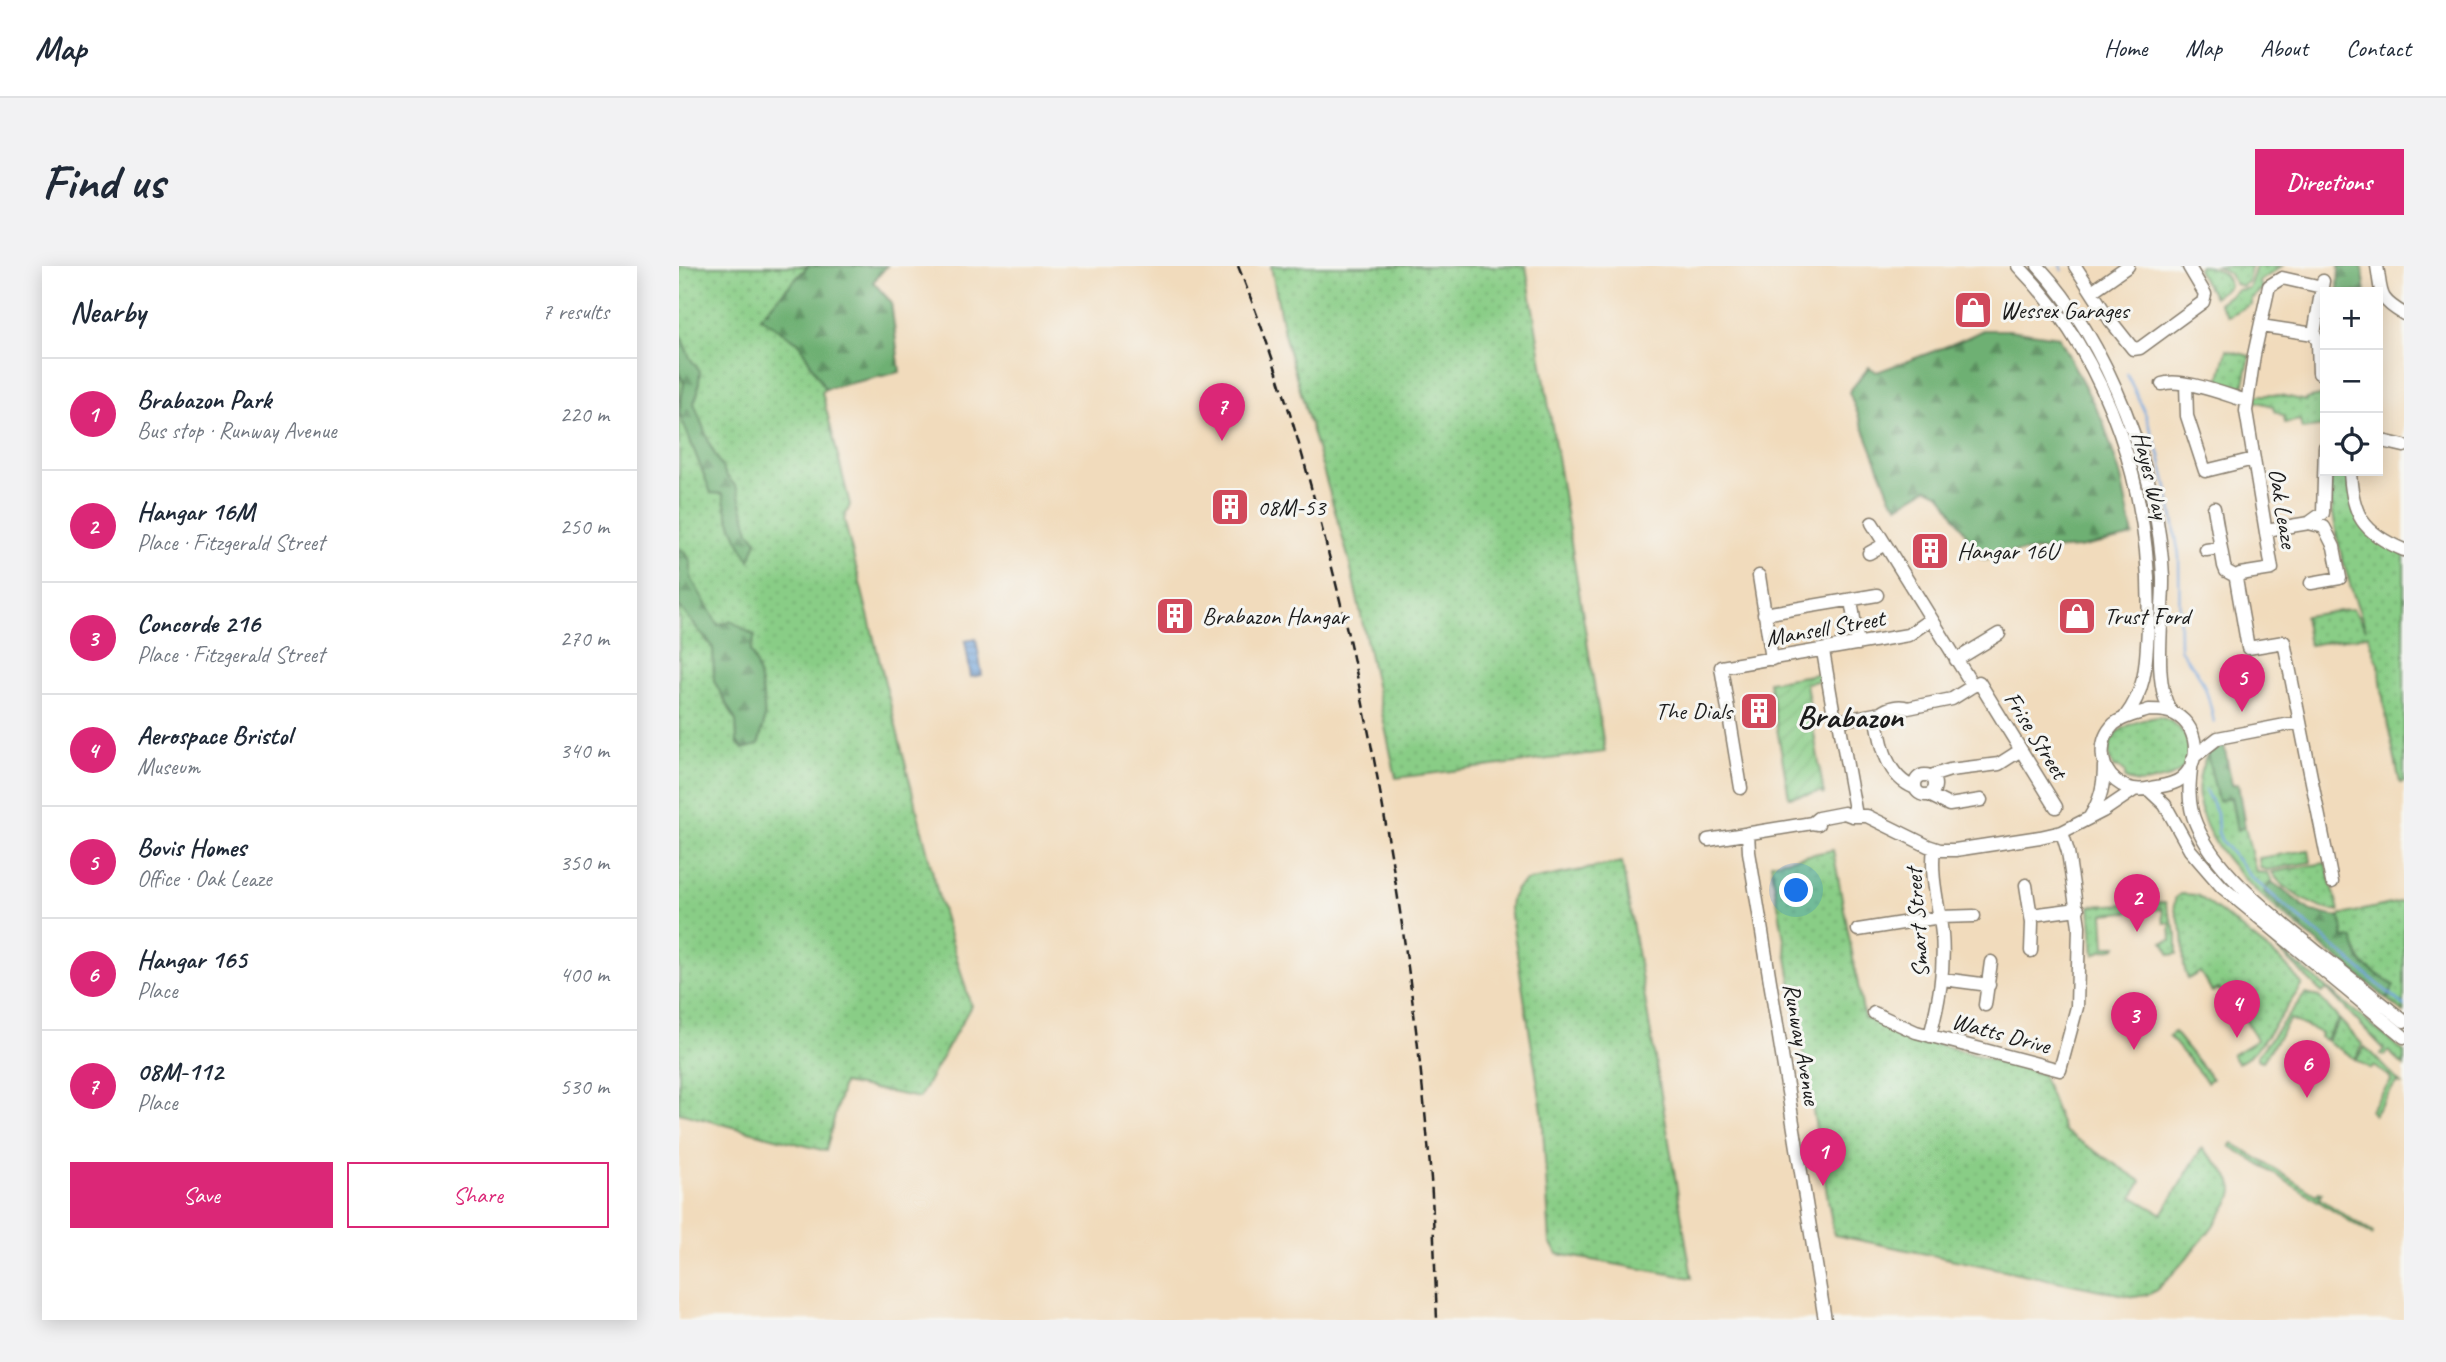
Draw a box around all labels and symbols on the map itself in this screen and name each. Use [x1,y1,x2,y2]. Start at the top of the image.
shop icon: Wessex Garages [1952,289,1994,331]
place label: Wessex Garages [2000,295,2130,325]
pin: 7 [1199,383,1245,441]
street label: Hayes Way [2126,428,2177,523]
street label: Oak Leaze [2262,466,2304,552]
building icon: 08M-53 [1209,486,1251,528]
place label: 08M-53 [1257,492,1328,522]
building icon: Hangar 16U [1909,530,1951,572]
place label: Hangar 16U [1957,536,2062,566]
building icon: Brabazon Hangar [1154,595,1196,637]
shop icon: Trust Ford [2056,595,2098,637]
place label: Brabazon Hangar [1202,601,1350,631]
place label: Trust Ford [2104,601,2193,631]
street label: Mansell Street [1763,602,1889,653]
pin: 5 [2219,654,2265,712]
street label: Frise Street [1997,686,2076,786]
building icon: The Dials [1738,690,1780,732]
place label: The Dials [1655,696,1734,726]
district label: Brabazon [1797,696,1904,737]
street label: Smart Street [1898,864,1936,979]
your location [1779,873,1813,907]
pin: 2 [2114,874,2160,932]
pin: 4 [2214,980,2260,1038]
street label: Runway Avenue [1777,981,1828,1109]
pin: 3 [2111,992,2157,1050]
street label: Watts Drive [1949,1006,2056,1061]
pin: 6 [2284,1040,2330,1098]
pin: 1 [1800,1128,1846,1186]

